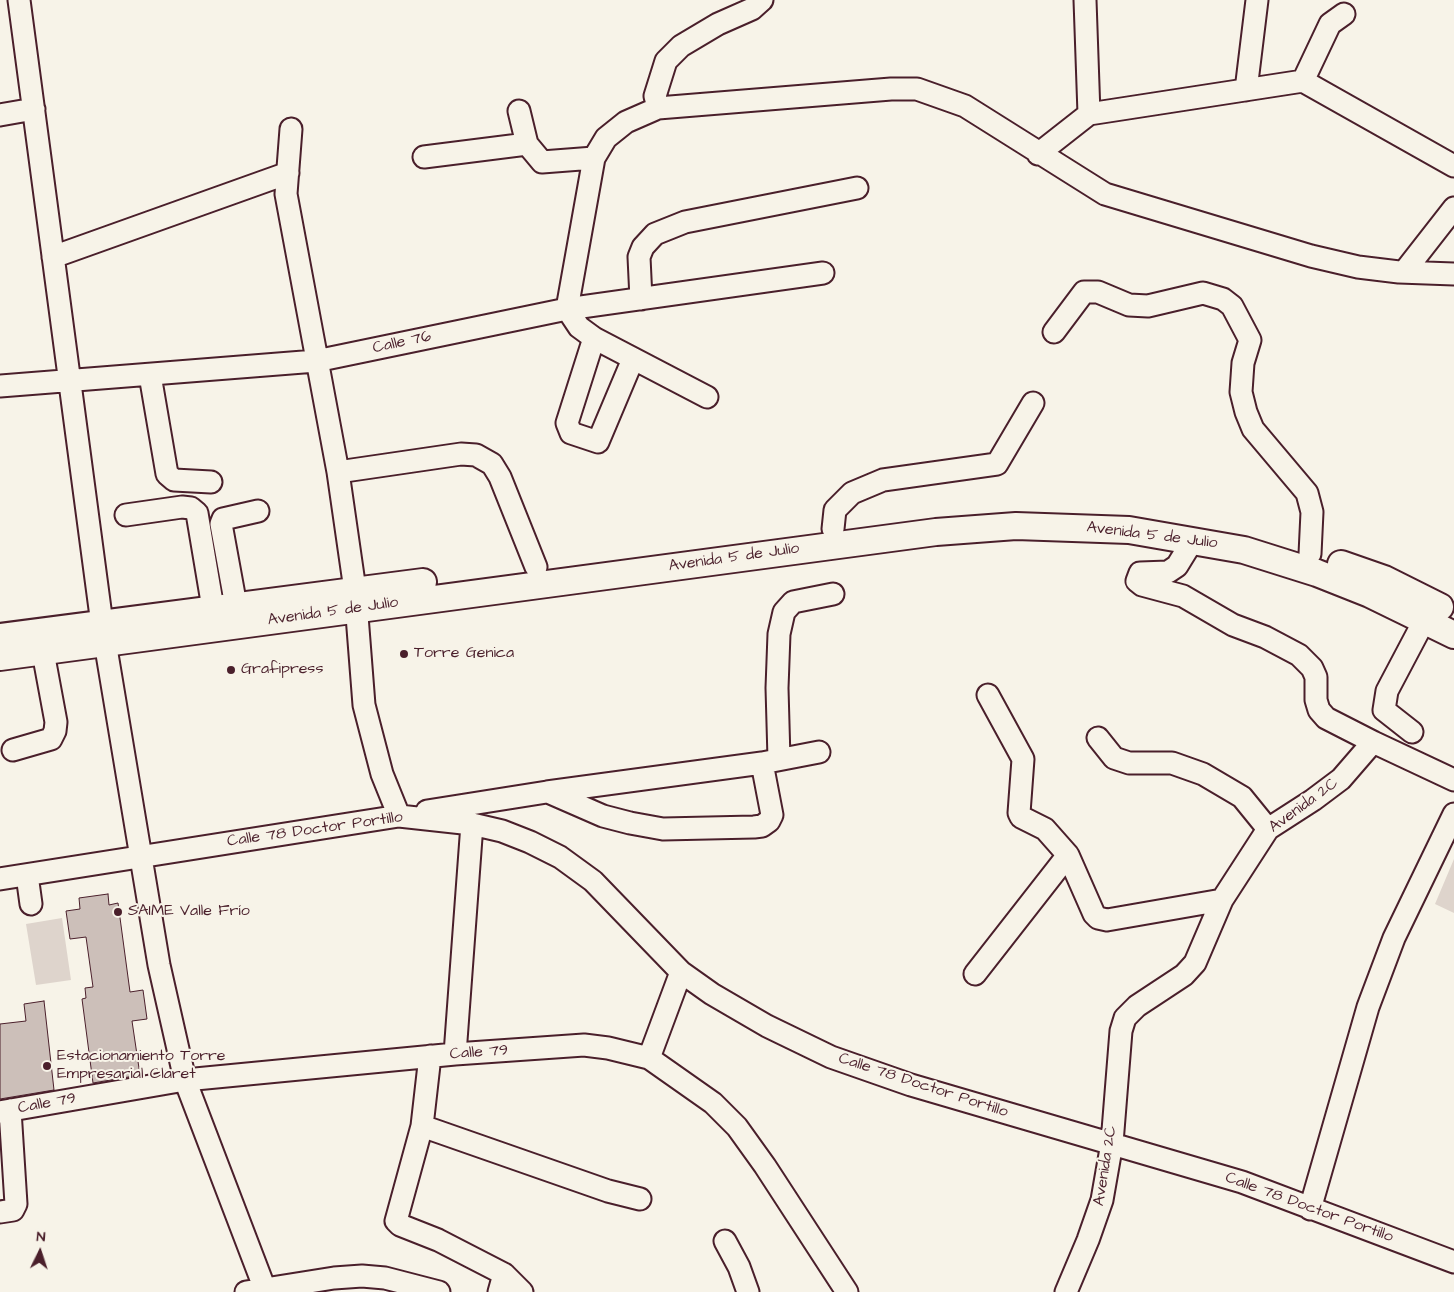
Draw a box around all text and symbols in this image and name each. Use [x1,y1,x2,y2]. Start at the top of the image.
street label: Calle 76 [371,327,433,359]
street label: Avenida 5 de Julio [1085,518,1219,554]
street label: Avenida 5 de Julio [667,539,801,577]
street label: Avenida 5 de Julio [266,593,400,631]
place label: Torre Genica [414,644,514,664]
marker: Torre Genica [398,648,410,660]
place label: Grafipress [241,660,323,680]
marker: Grafipress [225,664,237,676]
street label: Avenida 2C [1266,774,1342,838]
street label: Calle 78 Doctor Portillo [226,808,404,852]
place label: SAIME Valle Frío [128,902,250,922]
marker: SAIME Valle Frío [112,906,124,918]
street label: Calle 79 [449,1041,509,1065]
place label: Estacionamiento Torre Empresarial Claret [57,1047,225,1085]
street label: Calle 78 Doctor Portillo [836,1049,1010,1123]
marker: Estacionamiento Torre Empresarial Claret [41,1060,53,1072]
street label: Calle 79 [17,1089,77,1119]
street label: Avenida 2C [1090,1125,1122,1207]
street label: Calle 78 Doctor Portillo [1222,1169,1396,1247]
north arrow [15,1227,65,1277]
text: N [36,1227,46,1247]

